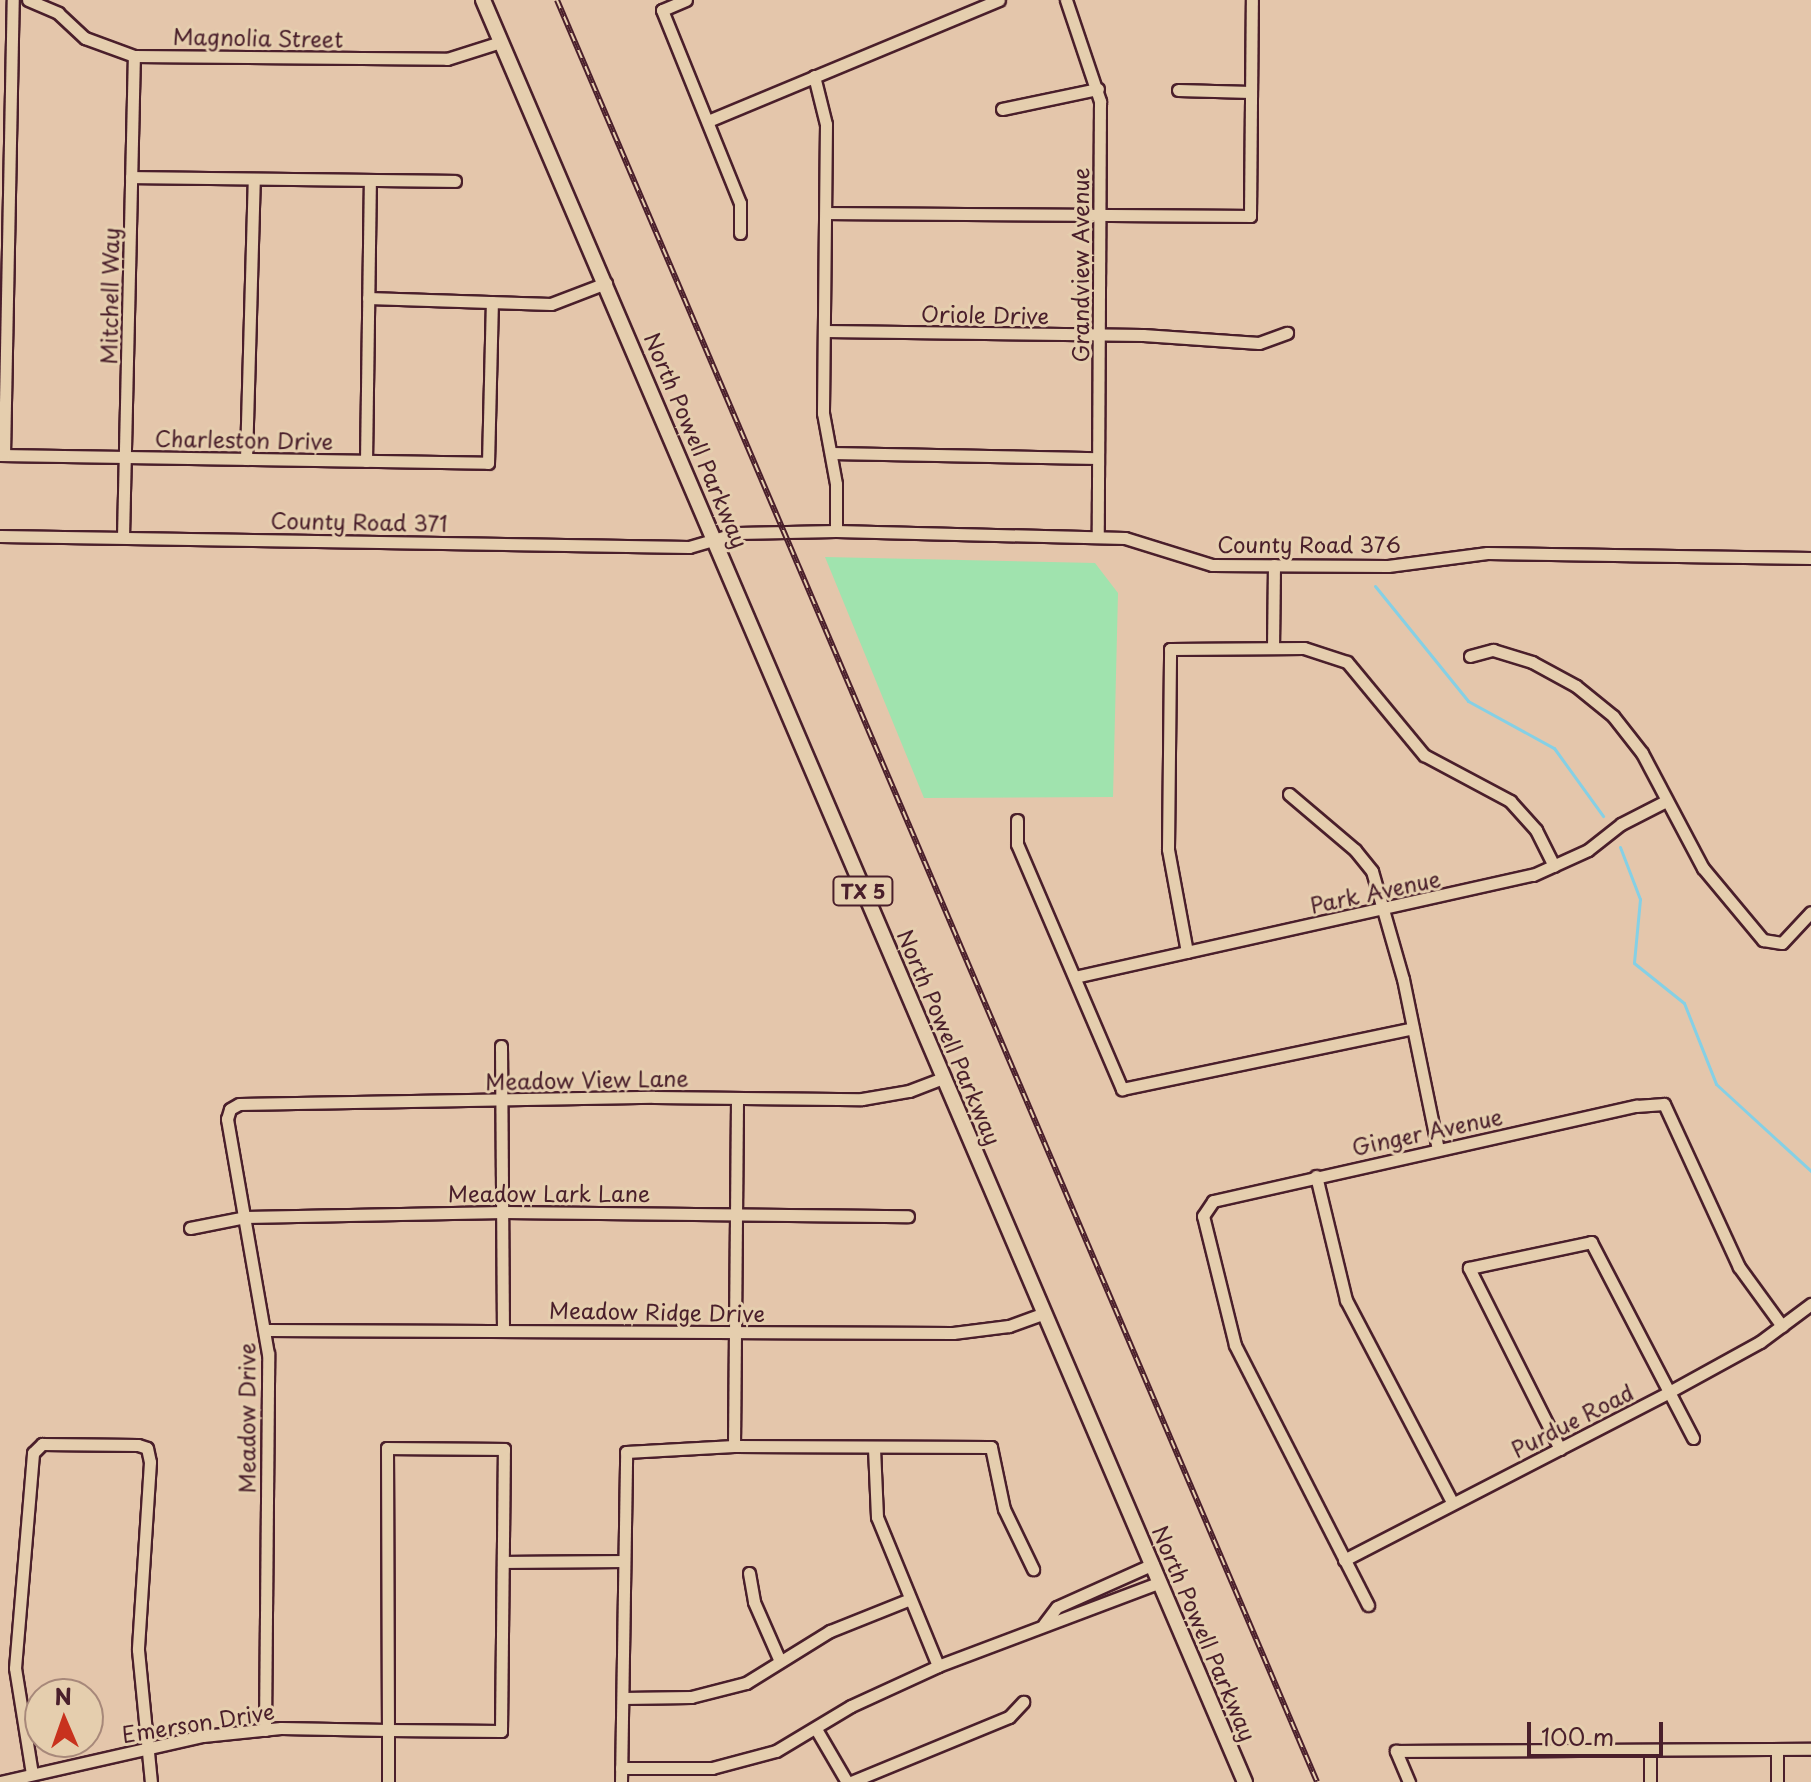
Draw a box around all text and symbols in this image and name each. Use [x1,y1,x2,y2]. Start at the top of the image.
street label: Magnolia Street [172,22,344,52]
street label: Grandview Avenue [1067,168,1093,362]
street label: Mitchell Way [95,227,123,365]
street label: Oriole Drive [920,300,1050,328]
street label: North Powell Parkway [639,326,755,554]
street label: Charleston Drive [155,424,333,454]
street label: County Road 371 [270,506,448,536]
street label: County Road 376 [1217,531,1401,557]
street label: Park Avenue [1308,864,1442,918]
road number: TX 5 [831,875,895,907]
street label: North Powell Parkway [892,923,1008,1151]
street label: Meadow View Lane [485,1064,689,1094]
street label: Ginger Avenue [1349,1102,1505,1160]
street label: Meadow Lark Lane [448,1180,650,1206]
street label: Meadow Ridge Drive [548,1296,766,1326]
street label: Meadow Drive [233,1342,259,1494]
street label: Purdue Road [1506,1378,1638,1462]
street label: North Powell Parkway [1147,1519,1263,1747]
north arrow [24,1678,104,1758]
text: N [54,1679,73,1712]
street label: Emerson Drive [120,1697,276,1747]
scale bar [1531,1706,1667,1756]
text: 100 m [1541,1718,1614,1754]

